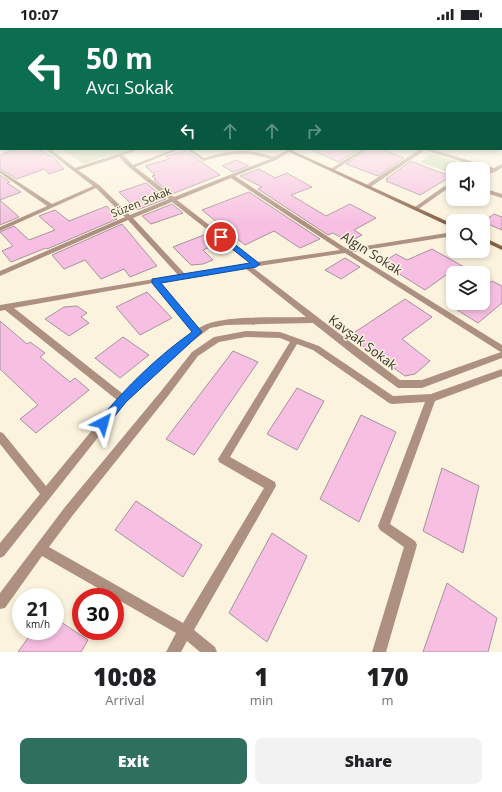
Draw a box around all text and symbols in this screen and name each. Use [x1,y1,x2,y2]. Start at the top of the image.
text: 10:07 [20,4,59,24]
text: 50 m [86,39,153,77]
icon: left [20,44,72,96]
text: Avcı Sokak [86,75,174,99]
icon: left [177,120,199,142]
icon: ahead [219,120,241,142]
icon: ahead [261,120,283,142]
icon: right [303,120,325,142]
map controls [446,162,490,310]
button: sound [446,162,490,206]
street label: Süzen Sokak [108,183,174,220]
button: search [446,214,490,258]
pin [204,220,238,254]
icon: arrive [210,226,232,248]
street label: Algın Sokak [338,227,406,279]
button: layers [446,266,490,310]
street label: Kavşak Sokak [325,310,401,374]
position arrow [82,402,124,444]
speed limit sign: 30 [72,588,124,640]
text: 21 [27,595,49,622]
text: km/h [26,617,50,631]
text: 10:08 [93,660,157,693]
text: 1 [254,660,269,693]
text: 170 [366,660,409,693]
text: Arrival [105,691,144,709]
text: min [250,691,273,709]
text: m [382,691,394,709]
button: Exit [20,738,247,784]
button: Share [255,738,482,784]

